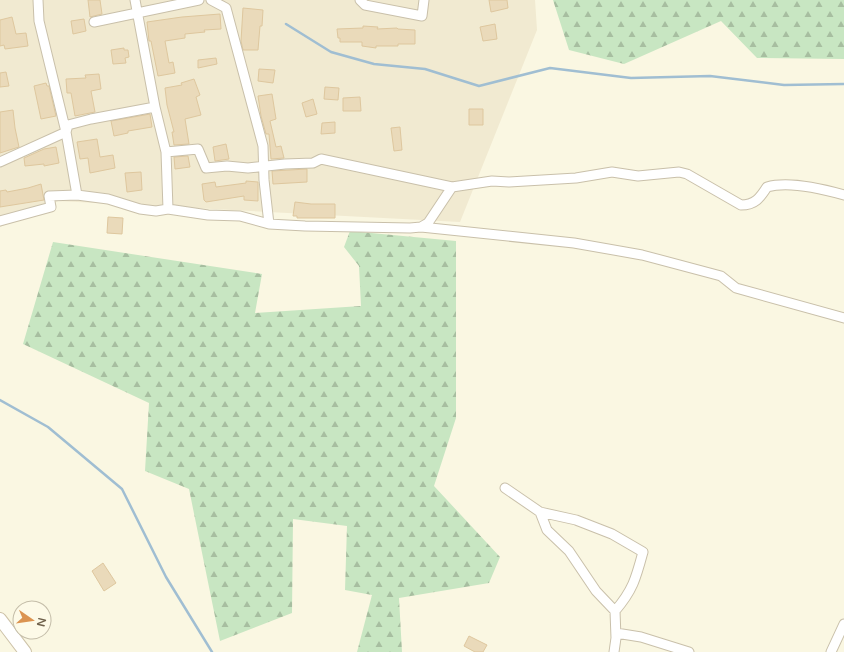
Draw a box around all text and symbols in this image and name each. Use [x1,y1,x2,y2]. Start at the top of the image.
north arrow [12,600,52,640]
text: N [34,616,49,628]

